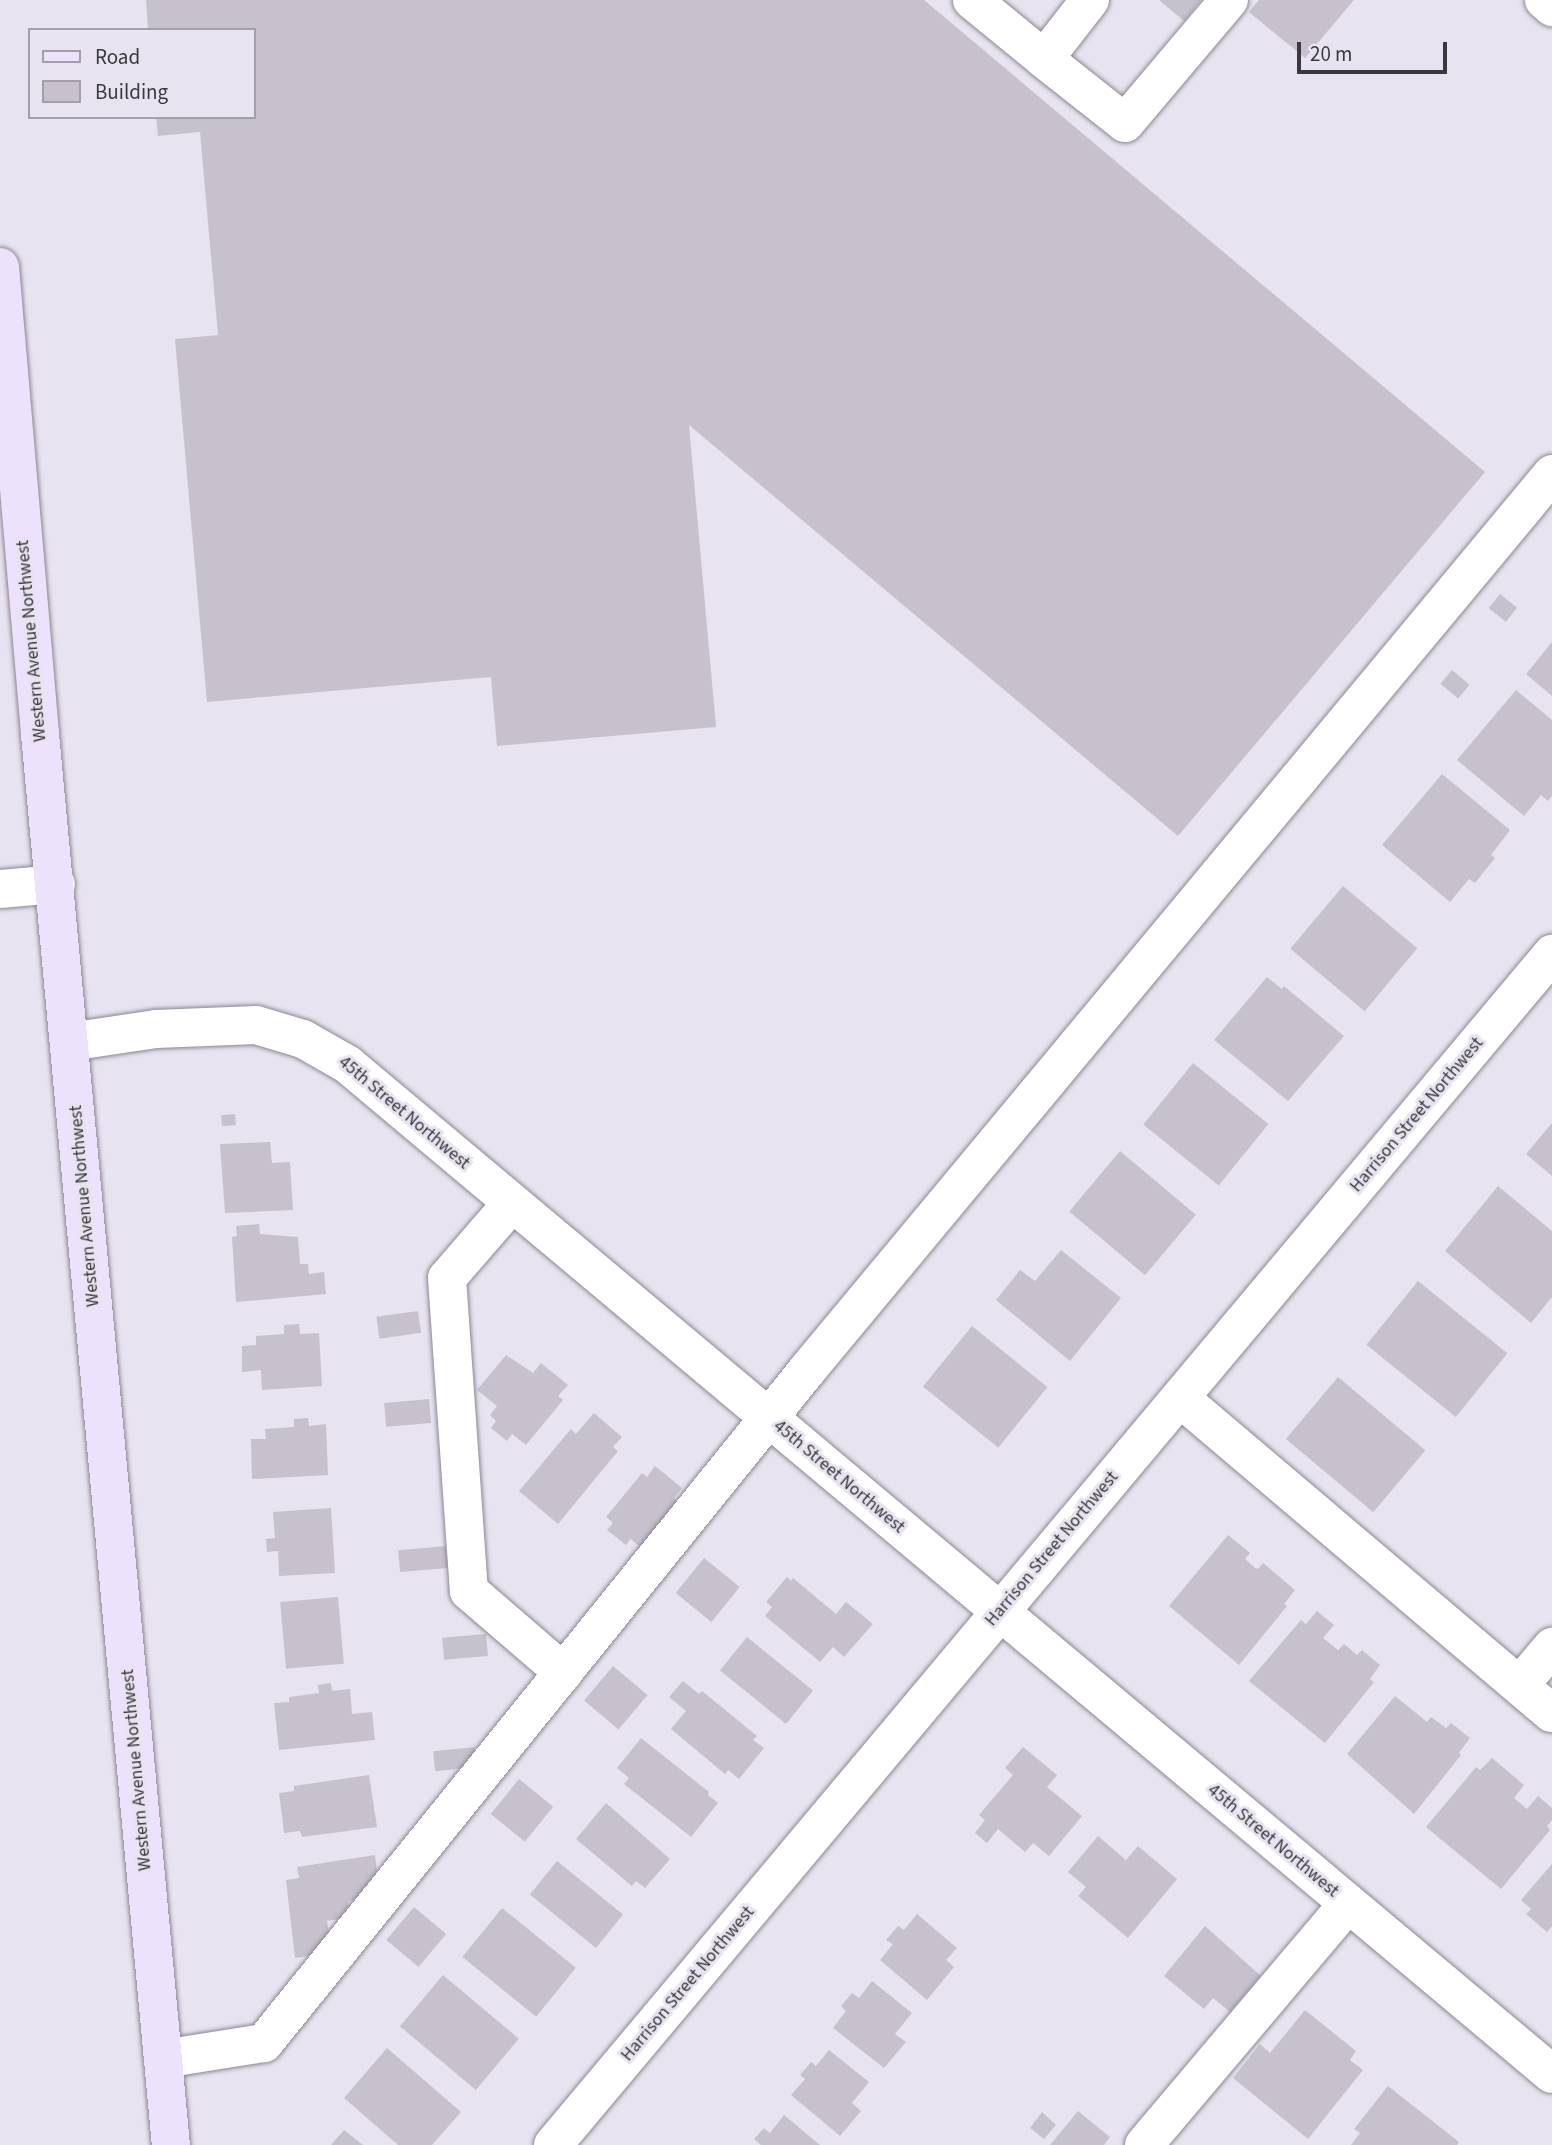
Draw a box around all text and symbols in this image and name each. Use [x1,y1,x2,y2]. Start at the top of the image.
legend [28,28,256,119]
scale bar [1300,28,1450,72]
text: 20 m [1310,39,1352,69]
text: Road [95,42,140,72]
text: Building [95,77,168,107]
street label: Western Avenue Northwest [12,539,52,743]
street label: Harrison Street Northwest [1346,1033,1488,1197]
street label: 45th Street Northwest [334,1052,474,1174]
street label: Western Avenue Northwest [65,1104,105,1308]
street label: 45th Street Northwest [769,1416,909,1538]
street label: Harrison Street Northwest [981,1467,1123,1631]
street label: Western Avenue Northwest [117,1668,157,1872]
street label: 45th Street Northwest [1203,1780,1343,1902]
street label: Harrison Street Northwest [617,1902,759,2066]

